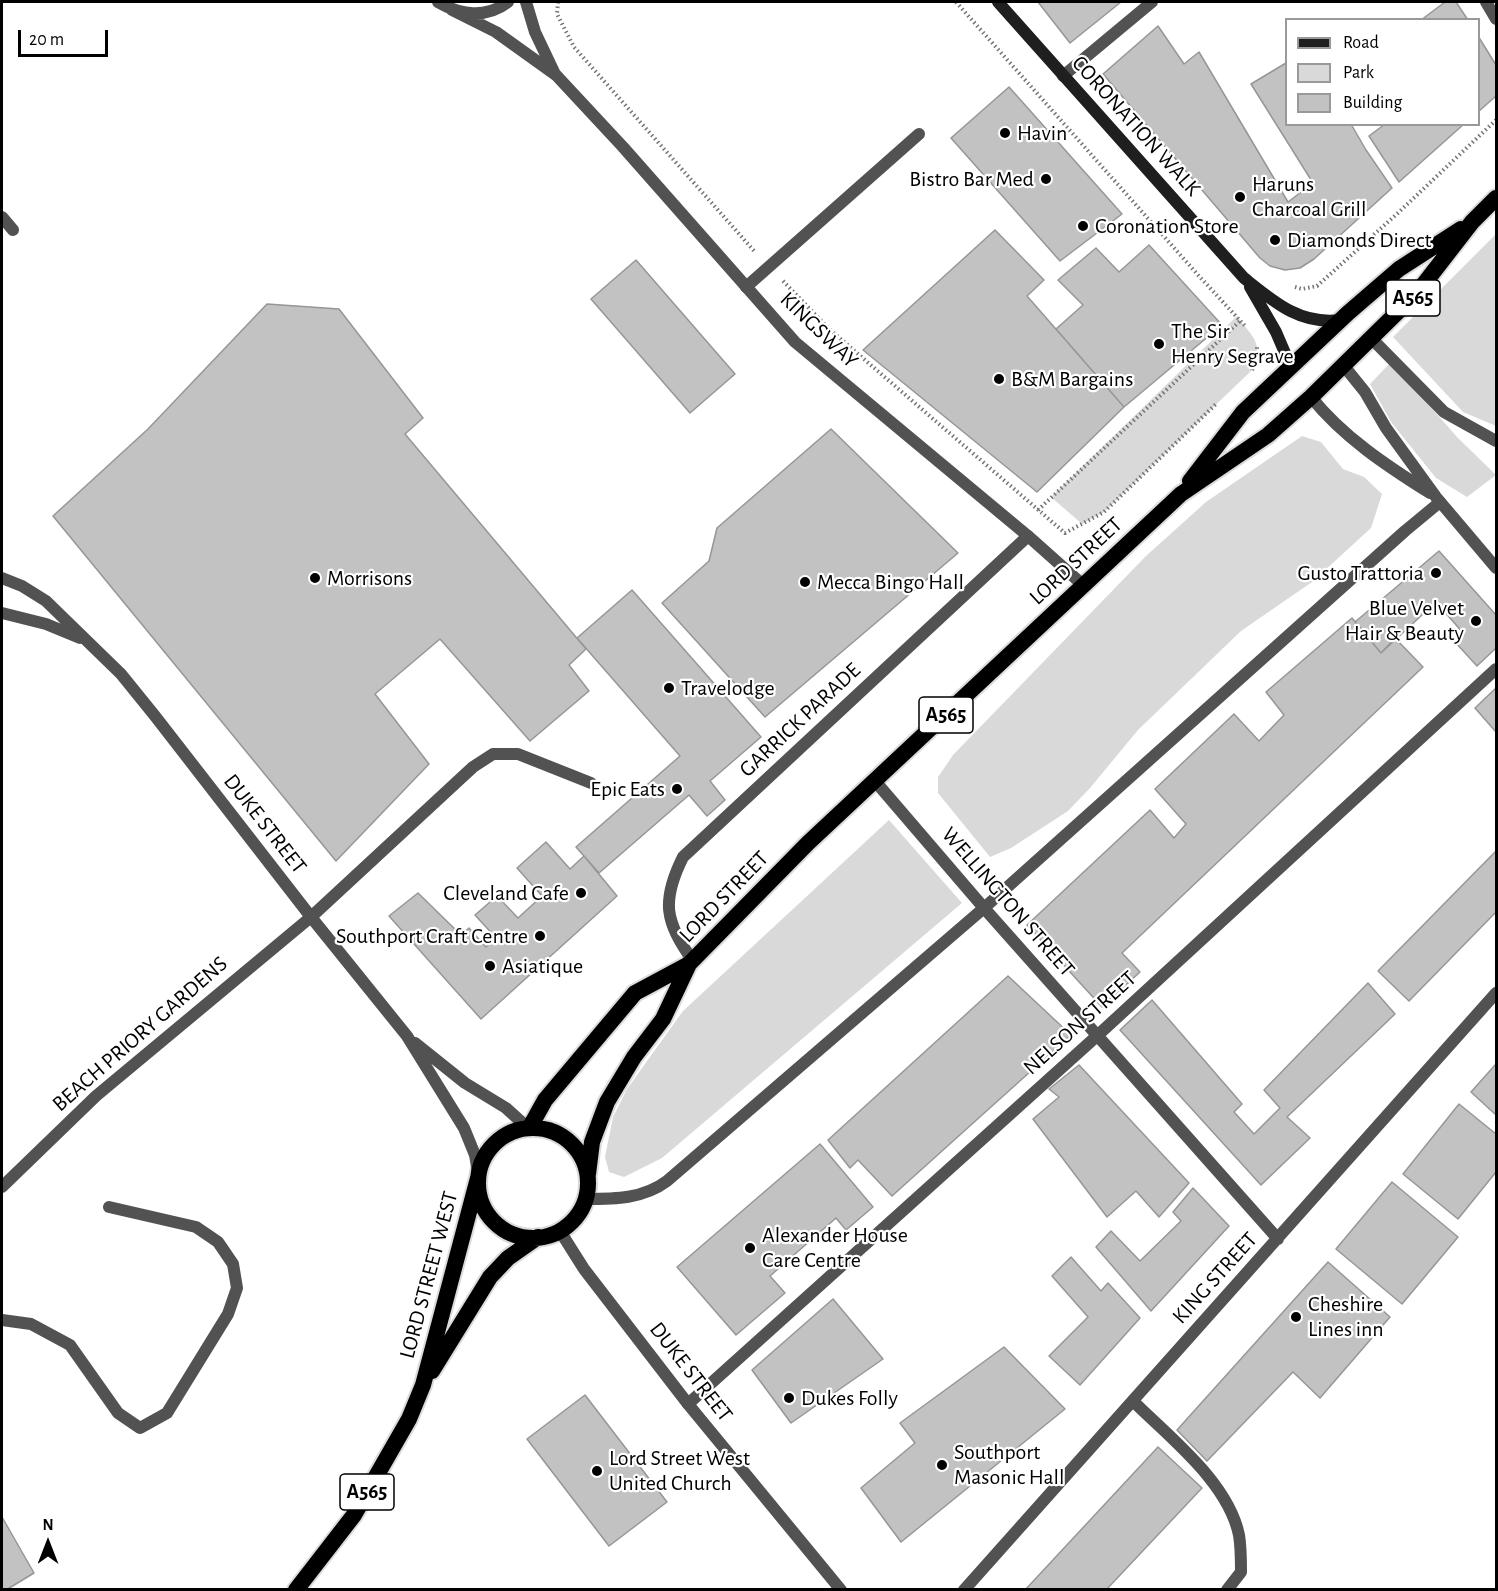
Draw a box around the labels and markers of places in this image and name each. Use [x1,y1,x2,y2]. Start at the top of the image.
place label: Havin [1017,120,1067,146]
marker: Havin [998,126,1012,140]
place label: Bistro Bar Med [909,166,1034,192]
place label: Haruns Charcoal Grill [1252,171,1366,222]
marker: Bistro Bar Med [1039,172,1053,186]
marker: Haruns Charcoal Grill [1233,190,1247,204]
place label: Coronation Store [1095,213,1239,239]
marker: Coronation Store [1076,219,1090,233]
place label: Diamonds Direct [1287,227,1431,253]
marker: Diamonds Direct [1268,233,1282,247]
place label: The Sir Henry Segrave [1171,318,1294,370]
marker: The Sir Henry Segrave [1152,337,1166,351]
place label: B&M Bargains [1011,366,1133,392]
marker: B&M Bargains [992,372,1006,386]
place label: Gusto Trattoria [1297,560,1424,586]
place label: Morrisons [327,565,412,591]
marker: Gusto Trattoria [1429,566,1443,580]
place label: Mecca Bingo Hall [817,569,964,595]
marker: Morrisons [308,571,322,585]
marker: Mecca Bingo Hall [798,575,812,589]
place label: Blue Velvet Hair & Beauty [1345,595,1464,646]
marker: Blue Velvet Hair & Beauty [1469,614,1483,628]
place label: Travelodge [681,675,775,701]
marker: Travelodge [662,681,676,695]
place label: Epic Eats [590,776,665,802]
marker: Epic Eats [670,782,684,796]
place label: Cleveland Cafe [443,880,569,906]
marker: Cleveland Cafe [574,886,588,900]
place label: Southport Craft Centre [336,923,528,949]
marker: Southport Craft Centre [533,929,547,943]
place label: Asiatique [502,953,583,979]
marker: Asiatique [483,959,497,973]
place label: Alexander House Care Centre [762,1222,908,1274]
marker: Alexander House Care Centre [743,1241,757,1255]
place label: Cheshire Lines inn [1308,1291,1384,1342]
marker: Cheshire Lines inn [1289,1310,1303,1324]
place label: Dukes Folly [801,1385,898,1411]
marker: Dukes Folly [782,1391,796,1405]
place label: Southport Masonic Hall [954,1439,1064,1490]
place label: Lord Street West United Church [609,1445,750,1496]
marker: Southport Masonic Hall [935,1458,949,1472]
marker: Lord Street West United Church [590,1464,604,1478]

